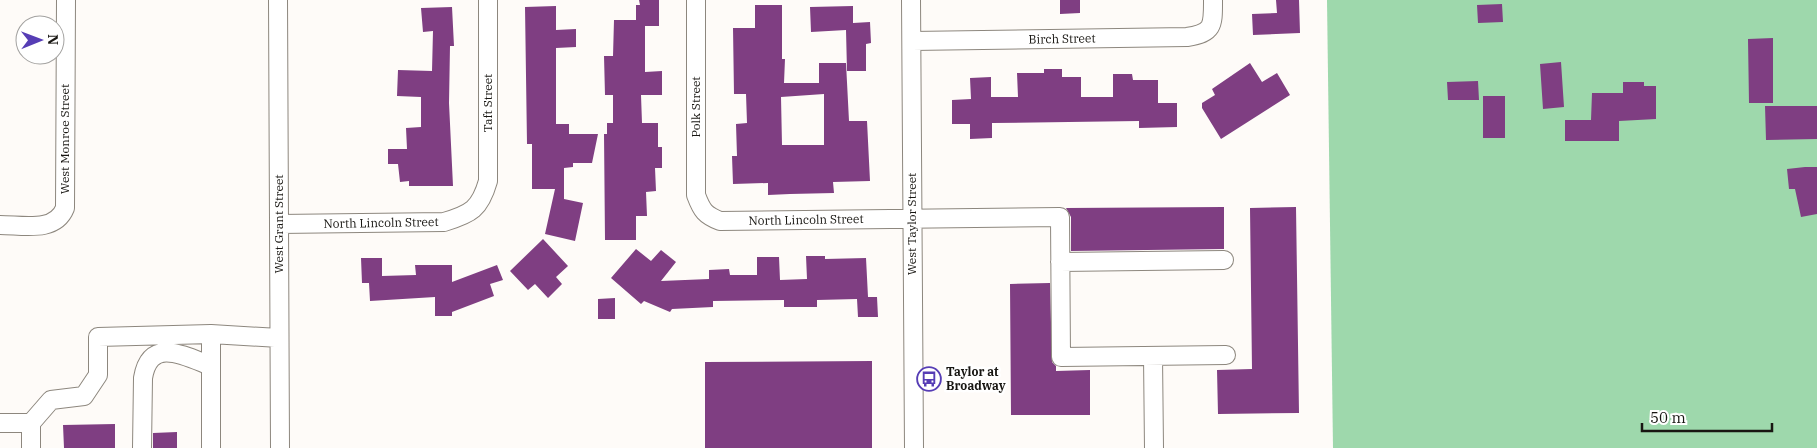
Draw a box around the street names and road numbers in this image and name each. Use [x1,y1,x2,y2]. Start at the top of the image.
street label: Birch Street [1028,30,1096,47]
street label: Taft Street [480,74,495,132]
street label: Polk Street [688,76,703,138]
street label: West Monroe Street [57,84,72,194]
street label: West Taylor Street [904,173,919,275]
street label: West Grant Street [271,174,286,274]
street label: North Lincoln Street [748,211,864,228]
street label: North Lincoln Street [323,214,439,231]

